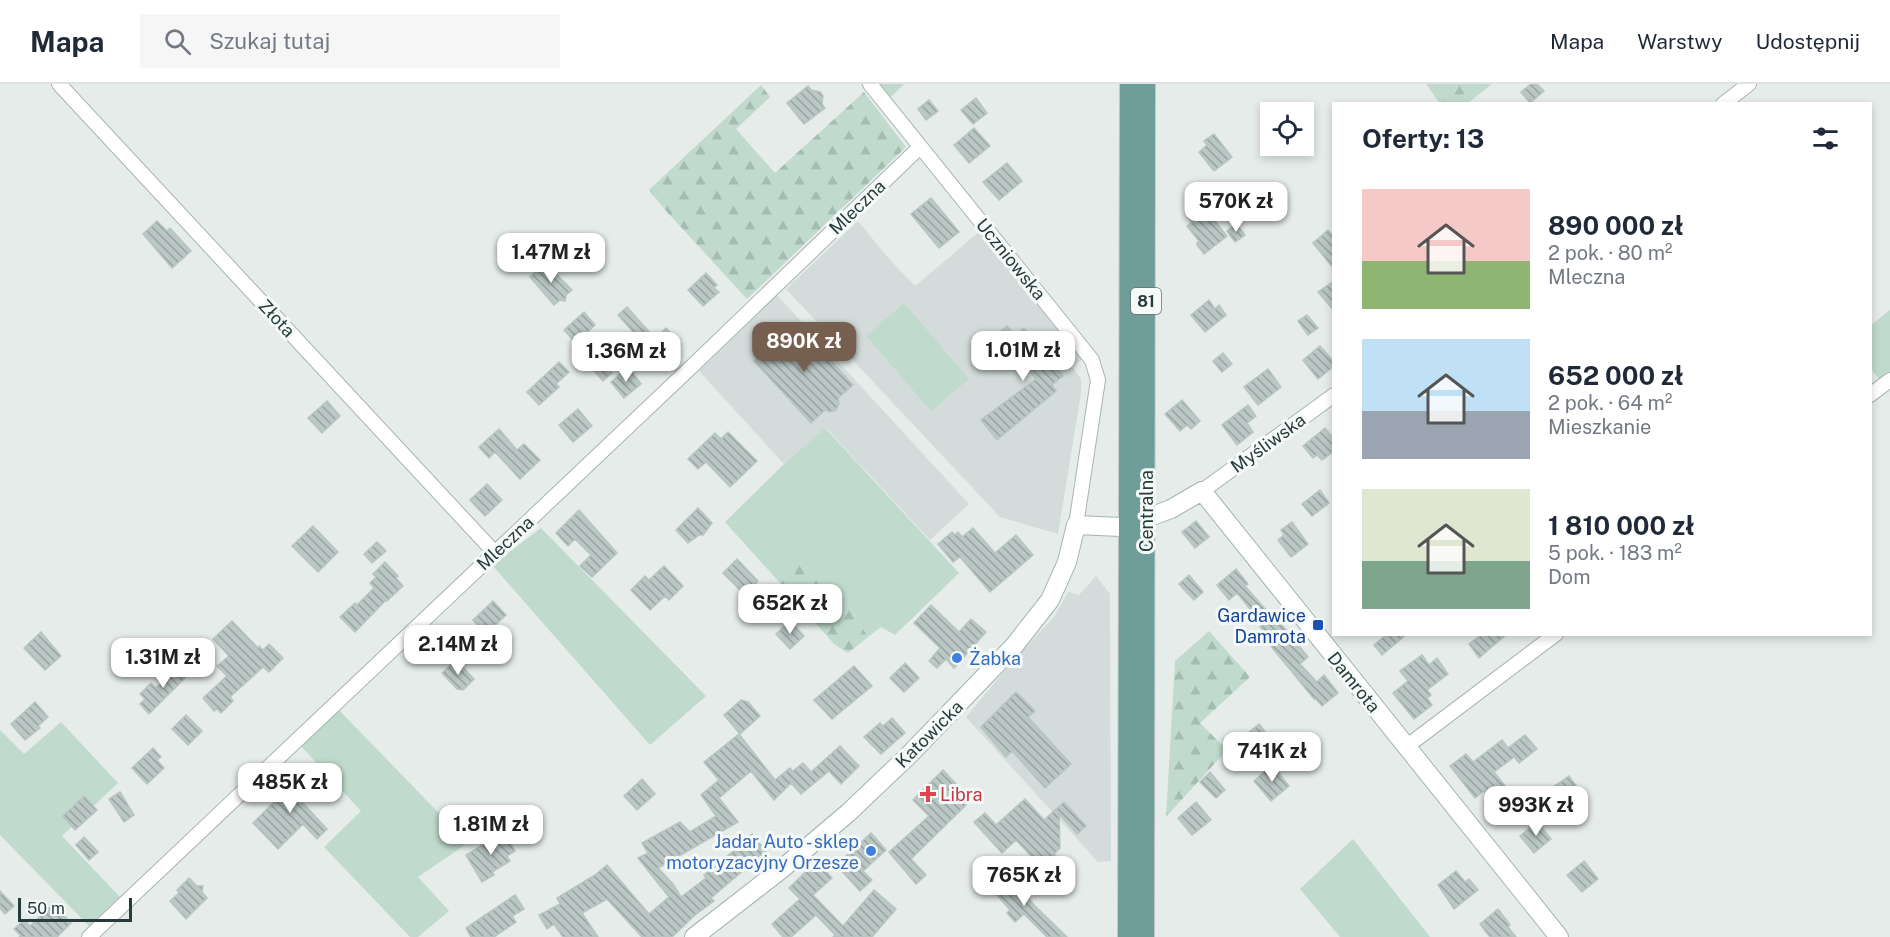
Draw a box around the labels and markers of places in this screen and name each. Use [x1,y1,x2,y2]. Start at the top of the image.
pin: 570K zł [1181,182,1291,233]
pin: 1.47M zł [489,233,613,284]
pin: 890K zł [749,322,859,373]
pin: 1.01M zł [961,331,1085,382]
pin: 1.36M zł [564,332,688,383]
pin: 652K zł [735,584,845,635]
place label: Gardawice Damrota [1217,605,1306,647]
marker: Gardawice Damrota [1311,618,1325,632]
pin: 2.14M zł [396,625,520,676]
pin: 1.31M zł [101,638,225,689]
place label: Żabka [969,647,1021,669]
marker: Żabka [950,651,964,665]
pin: 741K zł [1217,732,1327,783]
pin: 485K zł [235,763,345,814]
place label: Libra [940,784,982,805]
pin: 993K zł [1481,786,1591,837]
marker: Libra [921,787,935,801]
pin: 1.81M zł [429,805,553,856]
place label: Jadar Auto - sklep motoryzacyjny Orzesze [666,831,859,873]
marker: Jadar Auto - sklep motoryzacyjny Orzesze [864,844,878,858]
pin: 765K zł [969,856,1079,907]

